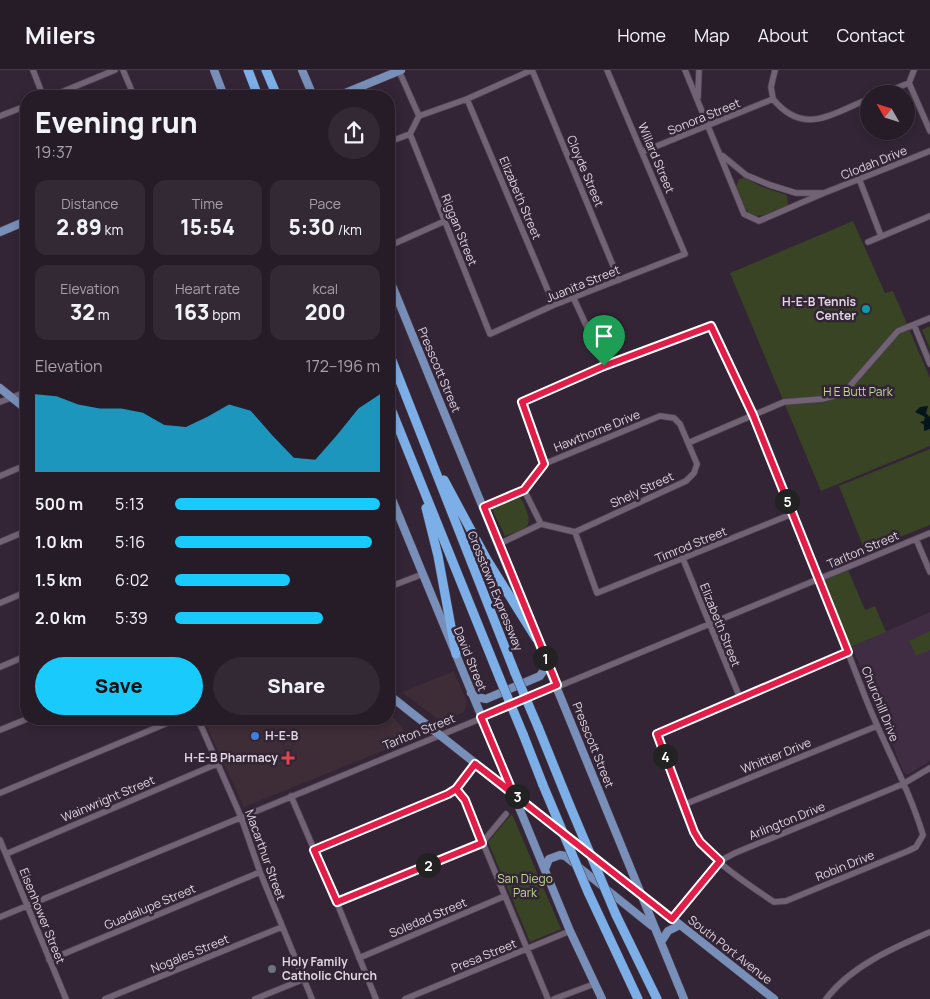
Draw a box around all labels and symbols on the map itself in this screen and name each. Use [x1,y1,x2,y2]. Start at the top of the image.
north arrow [860,85,915,140]
street label: Sonora Street [665,94,743,139]
street label: Willard Street [634,120,679,196]
street label: Cloyde Street [563,132,608,209]
street label: Clodah Drive [838,142,909,184]
street label: Elizabeth Street [495,154,546,242]
street label: Riggan Street [437,191,482,268]
street label: Juanita Street [543,261,623,306]
place label: H-E-B Tennis Center [782,293,857,324]
marker: H-E-B Tennis Center [860,303,872,315]
pin [583,315,625,366]
street label: Presscott Street [414,325,465,415]
park label: H E Butt Park [823,383,894,400]
street label: Hawthorne Drive [551,405,643,456]
street label: Shely Street [607,467,677,512]
pin: 5 [774,488,800,514]
street label: Timrod Street [652,522,729,567]
street label: Tarlton Street [824,527,902,572]
street label: Crosstown Expressway [464,528,528,654]
street label: Elizabeth Street [696,580,745,669]
street label: David Street [450,624,491,694]
pin: 1 [532,646,558,670]
street label: Churchill Drive [858,664,903,744]
street label: Presscott Street [569,699,618,790]
street label: Tarlton Street [380,709,458,754]
place label: H-E-B [265,727,299,744]
marker: H-E-B [249,730,261,742]
street label: Whittier Drive [738,734,814,777]
pin: 4 [652,744,678,768]
place label: H-E-B Pharmacy [184,749,278,766]
marker: H-E-B Pharmacy [282,752,294,764]
street label: Wainwright Street [58,771,157,826]
pin: 3 [504,784,530,808]
street label: Arlington Drive [746,797,828,844]
street label: Macarthur Street [241,807,290,903]
street label: Robin Drive [813,846,877,885]
pin: 2 [416,852,440,878]
street label: Eisenhower Street [16,865,69,966]
park label: San Diego Park [497,870,553,901]
street label: Guadalupe Street [102,880,198,933]
street label: Soledad Street [386,893,469,942]
street label: South Port Avenue [685,911,776,988]
street label: Nogales Street [148,930,232,977]
street label: Presa Street [449,935,519,976]
place label: Holy Family Catholic Church [282,953,377,984]
marker: Holy Family Catholic Church [266,963,278,975]

